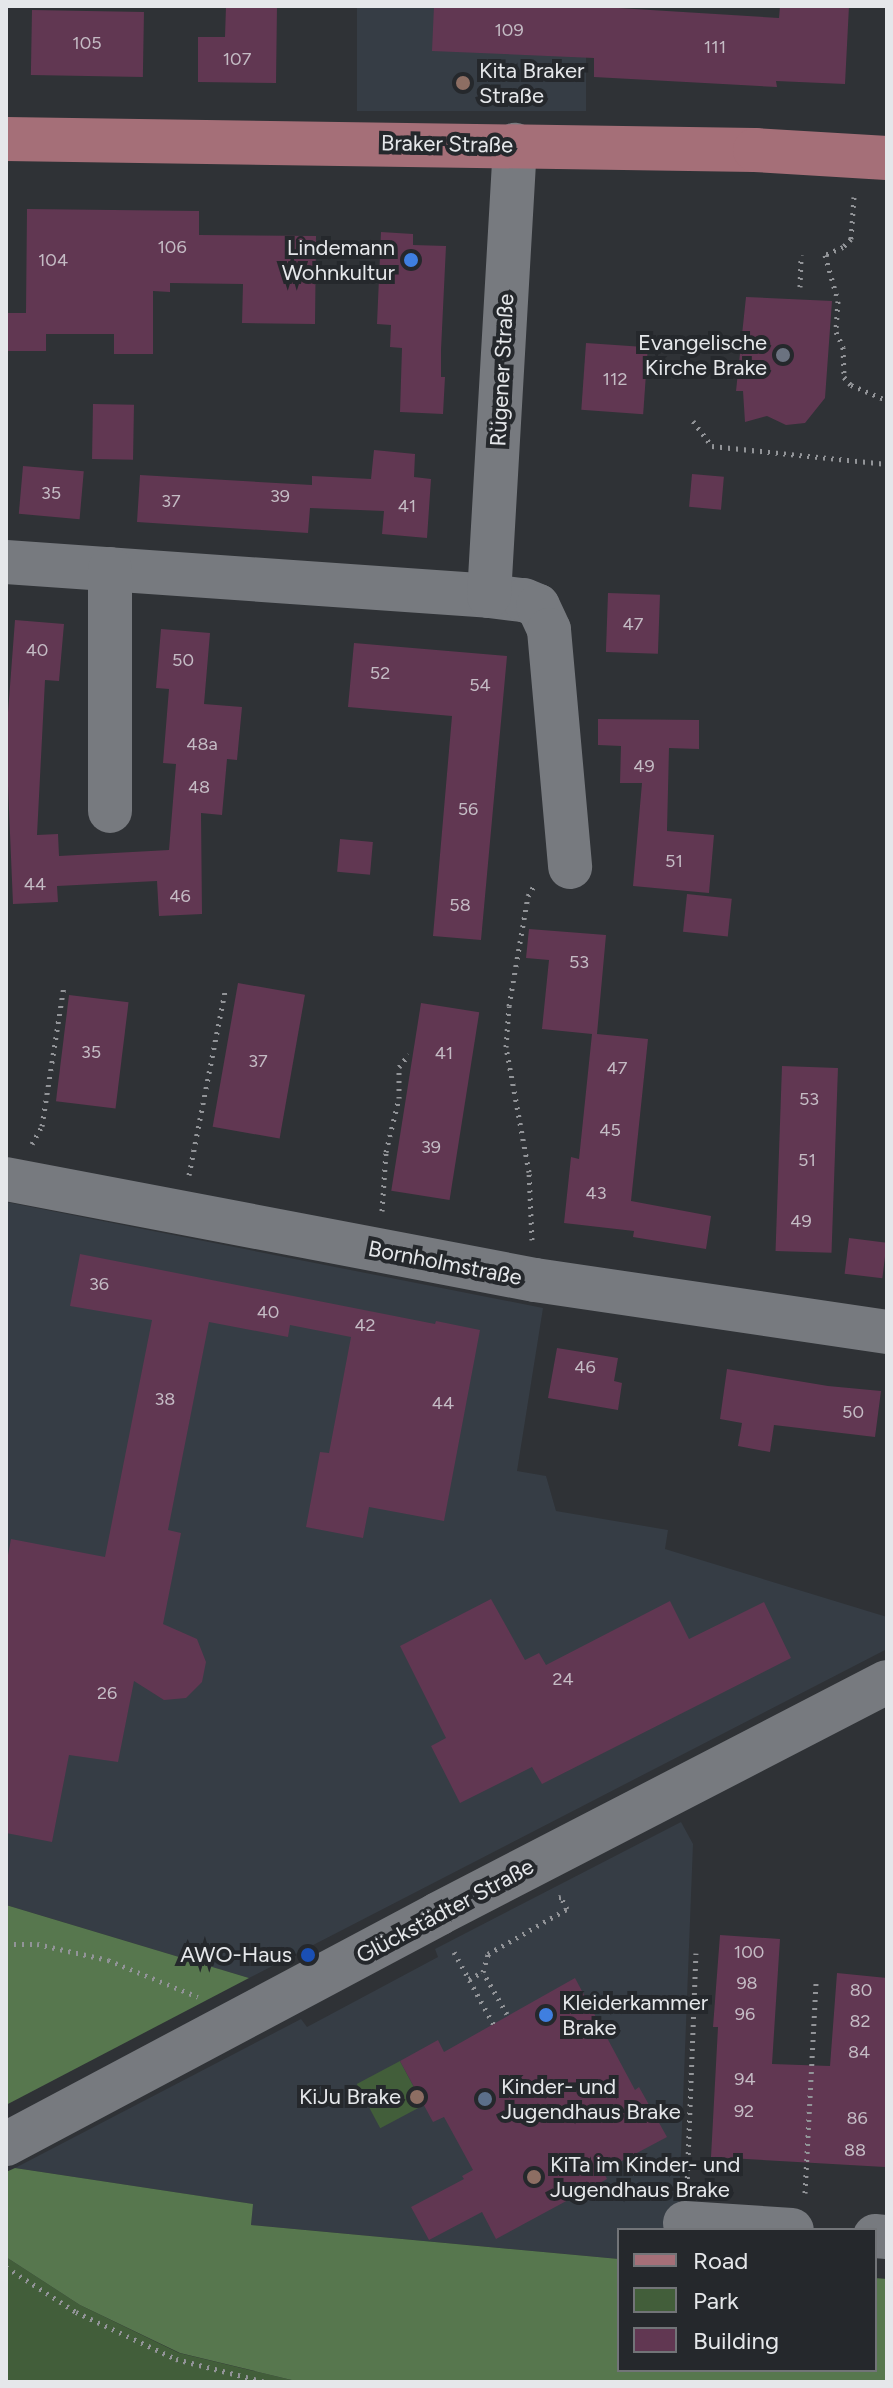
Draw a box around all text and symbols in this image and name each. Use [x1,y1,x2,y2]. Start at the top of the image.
house number: 109 [494,19,524,41]
house number: 105 [72,32,102,54]
house number: 111 [704,36,726,58]
house number: 107 [223,48,251,70]
place label: Kita Braker Straße [479,57,584,108]
marker: Kita Braker Straße [454,74,472,92]
street label: Braker Straße [381,130,513,158]
place label: Lindemann Wohnkultur [282,234,395,286]
house number: 106 [157,236,187,258]
house number: 104 [38,249,68,271]
marker: Lindemann Wohnkultur [402,251,420,269]
street label: Rügener Straße [485,293,519,447]
place label: Evangelische Kirche Brake [638,329,767,380]
marker: Evangelische Kirche Brake [774,346,792,364]
house number: 112 [603,368,627,390]
house number: 35 [41,482,61,504]
house number: 39 [270,485,290,507]
house number: 37 [161,490,181,512]
house number: 41 [398,495,416,517]
house number: 47 [623,613,643,635]
house number: 40 [26,639,48,661]
house number: 50 [172,649,194,671]
house number: 52 [370,662,390,684]
house number: 54 [469,674,491,696]
house number: 48a [186,733,218,755]
house number: 49 [633,755,655,777]
house number: 48 [188,776,210,798]
house number: 56 [458,798,478,820]
house number: 51 [665,850,683,872]
house number: 44 [24,873,46,895]
house number: 46 [169,885,191,907]
house number: 58 [449,894,471,916]
house number: 53 [569,951,589,973]
house number: 35 [81,1041,101,1063]
house number: 41 [435,1042,453,1064]
house number: 37 [248,1050,268,1072]
house number: 47 [607,1057,627,1079]
house number: 53 [799,1088,819,1110]
house number: 45 [599,1119,621,1141]
house number: 39 [421,1136,441,1158]
house number: 51 [798,1149,816,1171]
house number: 43 [586,1182,606,1204]
house number: 49 [790,1210,812,1232]
street label: Bornholmstraße [366,1235,524,1291]
house number: 36 [89,1273,109,1295]
house number: 40 [257,1301,279,1323]
house number: 42 [354,1314,376,1336]
house number: 46 [574,1356,596,1378]
house number: 38 [155,1388,175,1410]
house number: 44 [432,1392,454,1414]
house number: 50 [842,1401,864,1423]
house number: 24 [552,1668,574,1690]
house number: 26 [97,1682,117,1704]
street label: Glückstädter Straße [352,1853,538,1969]
house number: 100 [734,1941,764,1963]
place label: AWO-Haus [180,1942,292,1968]
marker: AWO-Haus [299,1946,317,1964]
house number: 98 [736,1972,758,1994]
house number: 80 [850,1979,872,2001]
place label: Kleiderkammer Brake [562,1989,708,2040]
house number: 96 [735,2003,755,2025]
marker: Kleiderkammer Brake [537,2006,555,2024]
house number: 82 [849,2010,871,2032]
house number: 84 [848,2041,870,2063]
house number: 94 [734,2068,756,2090]
place label: Kinder- und Jugendhaus Brake [501,2073,681,2124]
place label: KiJu Brake [299,2084,401,2110]
marker: KiJu Brake [408,2088,426,2106]
marker: Kinder- und Jugendhaus Brake [476,2090,494,2108]
house number: 92 [734,2100,754,2122]
house number: 86 [846,2107,868,2129]
house number: 88 [844,2139,866,2161]
place label: KiTa im Kinder- und Jugendhaus Brake [550,2151,740,2202]
marker: KiTa im Kinder- und Jugendhaus Brake [525,2168,543,2186]
legend [617,2228,877,2372]
text: Road [693,2246,748,2275]
text: Park [693,2286,739,2315]
text: Building [693,2326,779,2355]

